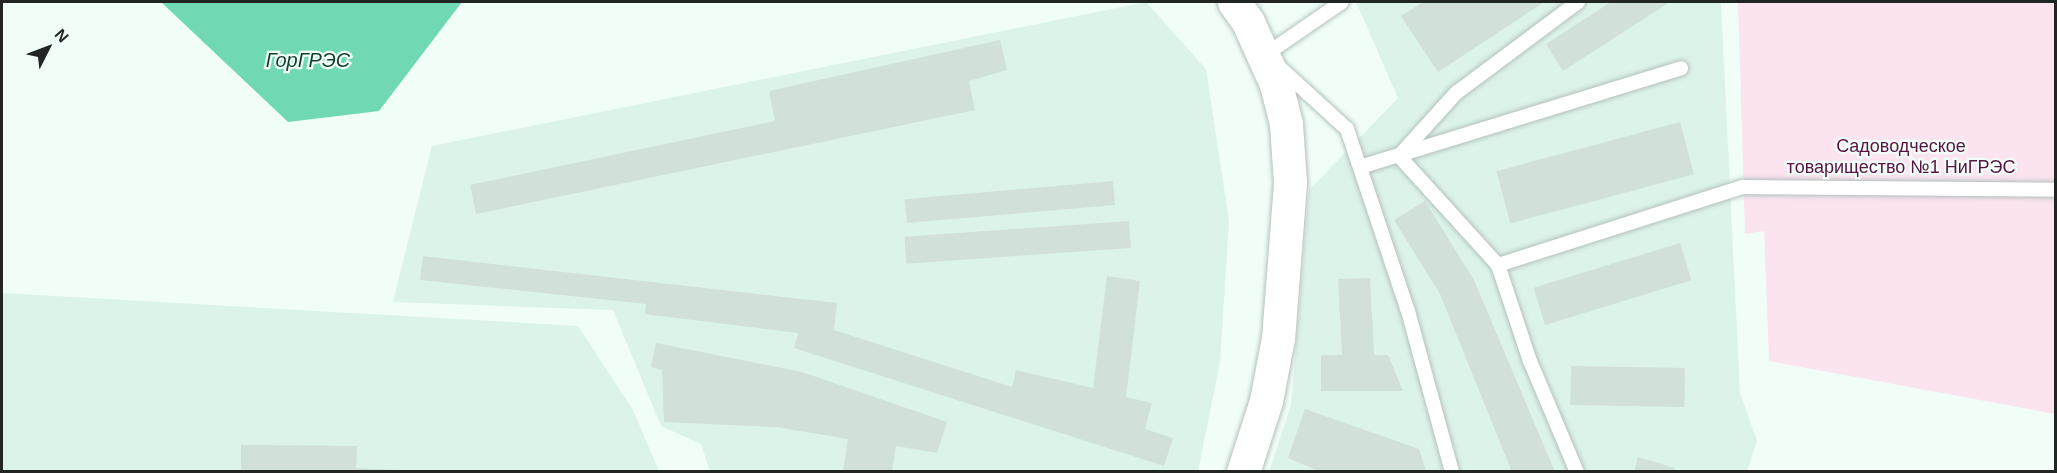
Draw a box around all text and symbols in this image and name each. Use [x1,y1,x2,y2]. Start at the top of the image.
north arrow [18,18,78,78]
text: N [52,26,72,46]
water label: ГорГРЭС [266,48,350,72]
park label: Садоводческое товарищество №1 НиГРЭС [1787,136,2015,178]

